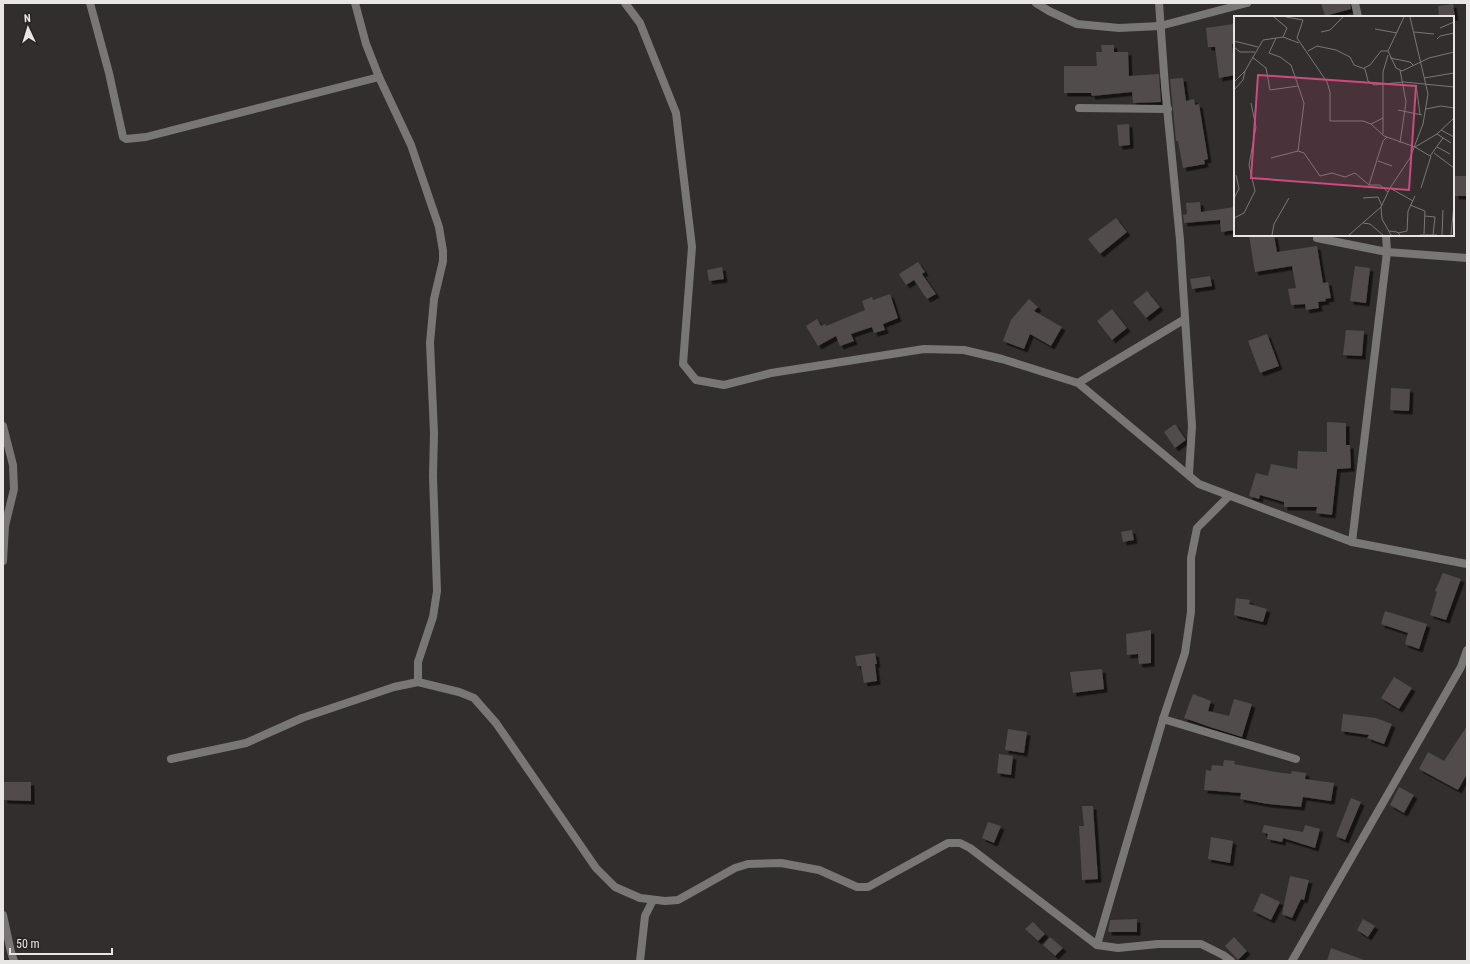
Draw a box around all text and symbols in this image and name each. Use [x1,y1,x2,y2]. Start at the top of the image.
north arrow [8,8,48,48]
text: N [24,12,31,25]
inset map [1234,16,1454,236]
scale bar [10,930,112,956]
text: 50 m [16,937,40,951]

